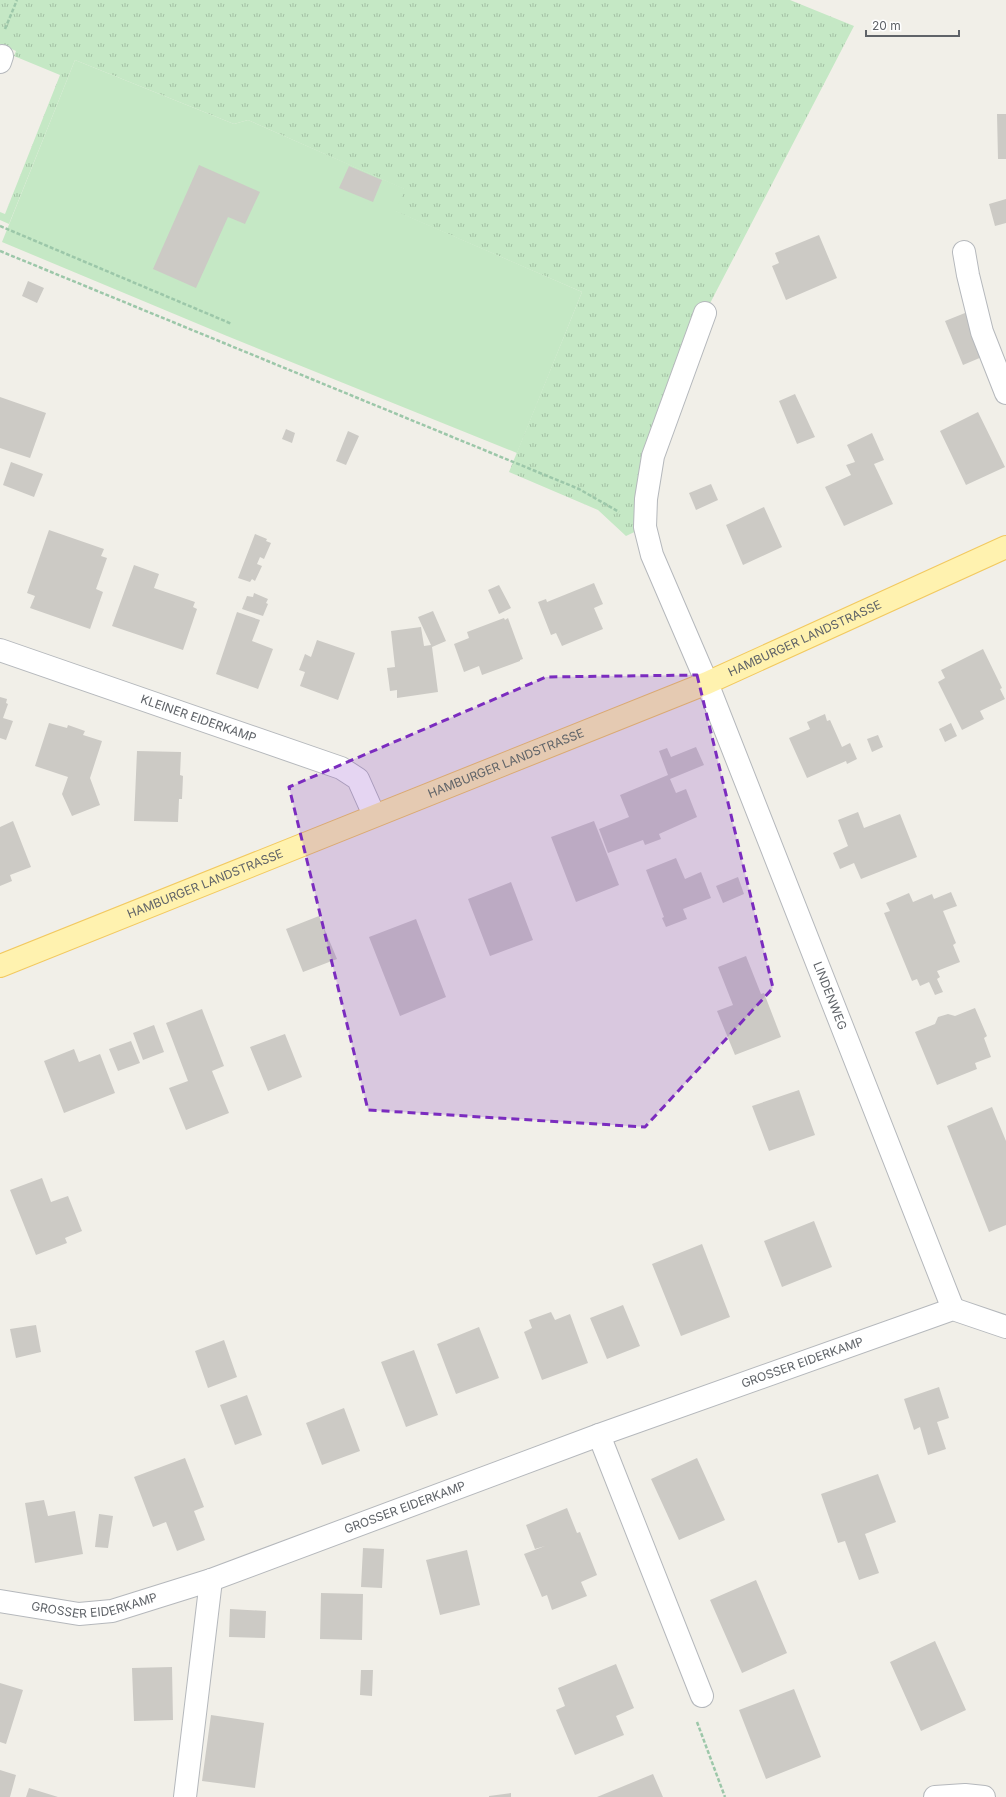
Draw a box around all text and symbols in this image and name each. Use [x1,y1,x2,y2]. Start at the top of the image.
scale bar [866,12,959,38]
text: 20 m [872,18,901,33]
street label: HAMBURGER LANDSTRASSE [726,597,884,679]
street label: KLEINER EIDERKAMP [139,691,259,745]
street label: HAMBURGER LANDSTRASSE [426,725,586,801]
street label: HAMBURGER LANDSTRASSE [125,845,285,921]
street label: LINDENWEG [810,959,851,1032]
street label: GROSSER EIDERKAMP [739,1333,866,1391]
street label: GROSSER EIDERKAMP [342,1477,468,1537]
street label: GROSSER EIDERKAMP [30,1589,159,1621]

